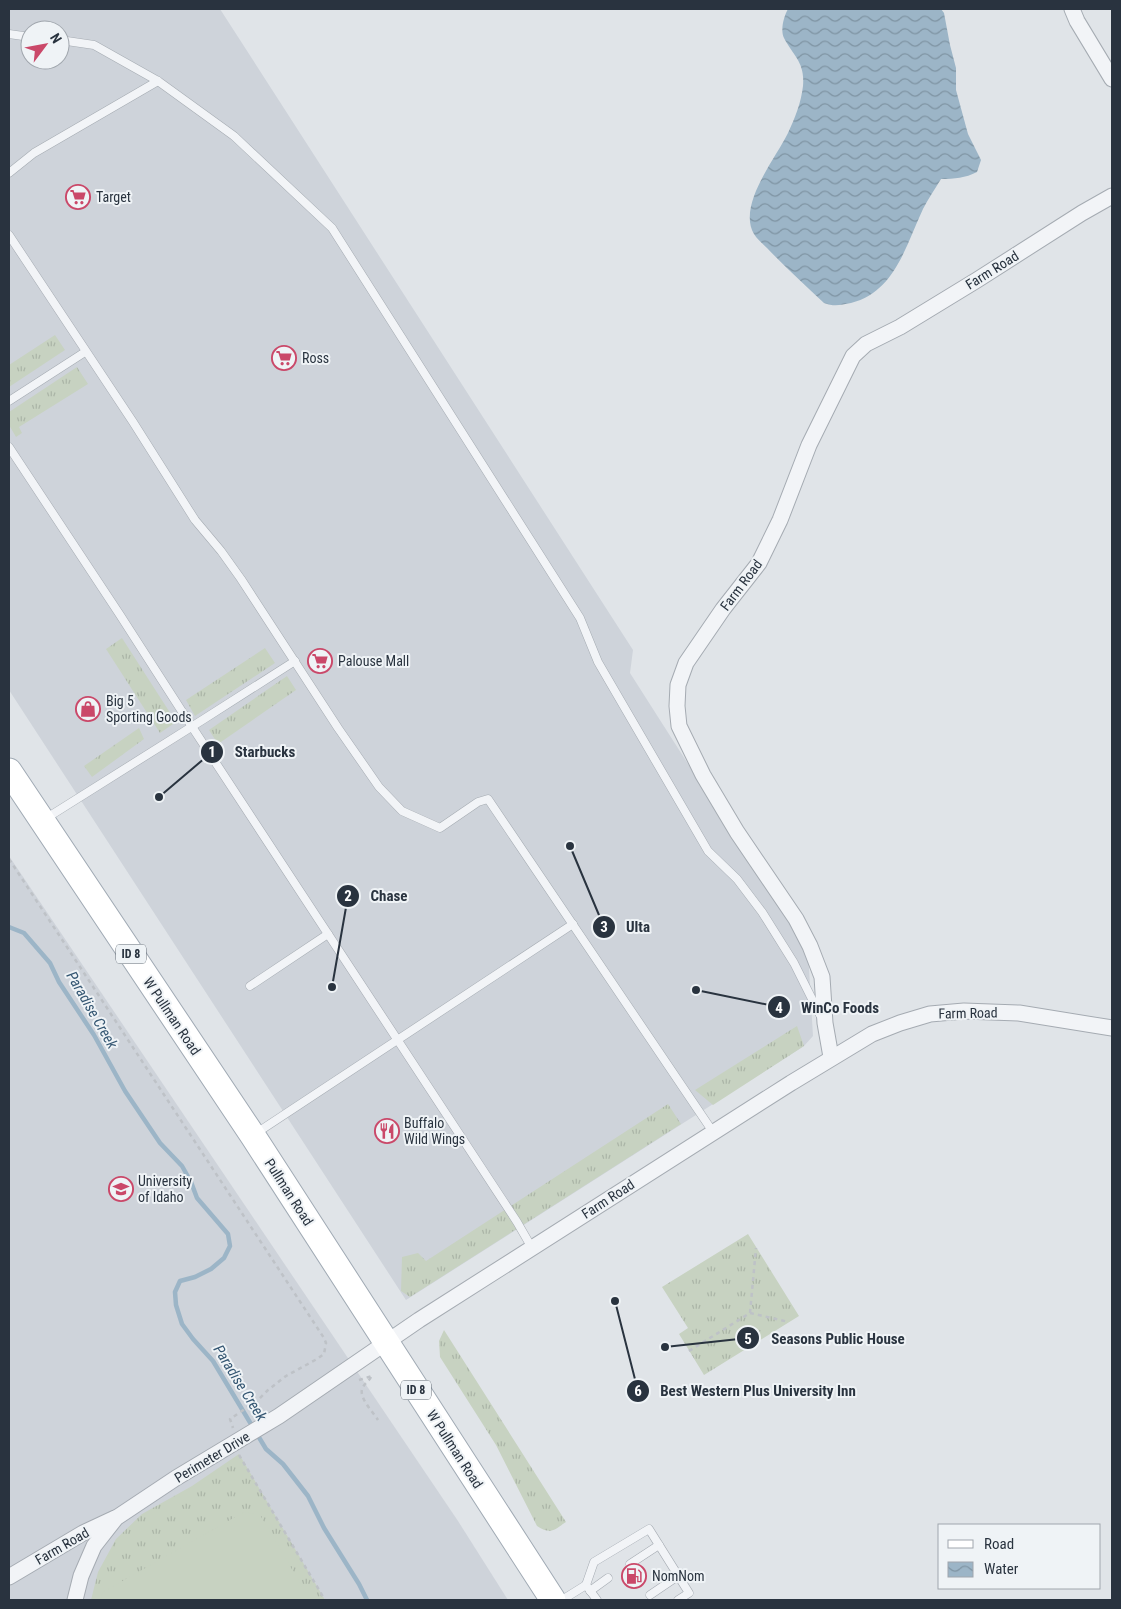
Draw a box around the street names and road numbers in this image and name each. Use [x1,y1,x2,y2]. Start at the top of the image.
street label: Farm Road [963,247,1021,293]
street label: Farm Road [717,556,765,614]
road number: ID 8 [116,944,146,964]
street label: W Pullman Road [140,974,204,1058]
street label: Farm Road [938,1004,998,1022]
street label: Pullman Road [262,1156,316,1228]
street label: Farm Road [579,1176,637,1222]
road number: ID 8 [401,1380,431,1400]
street label: W Pullman Road [424,1407,486,1491]
street label: Perimeter Drive [171,1428,253,1486]
street label: Farm Road [32,1524,92,1568]

